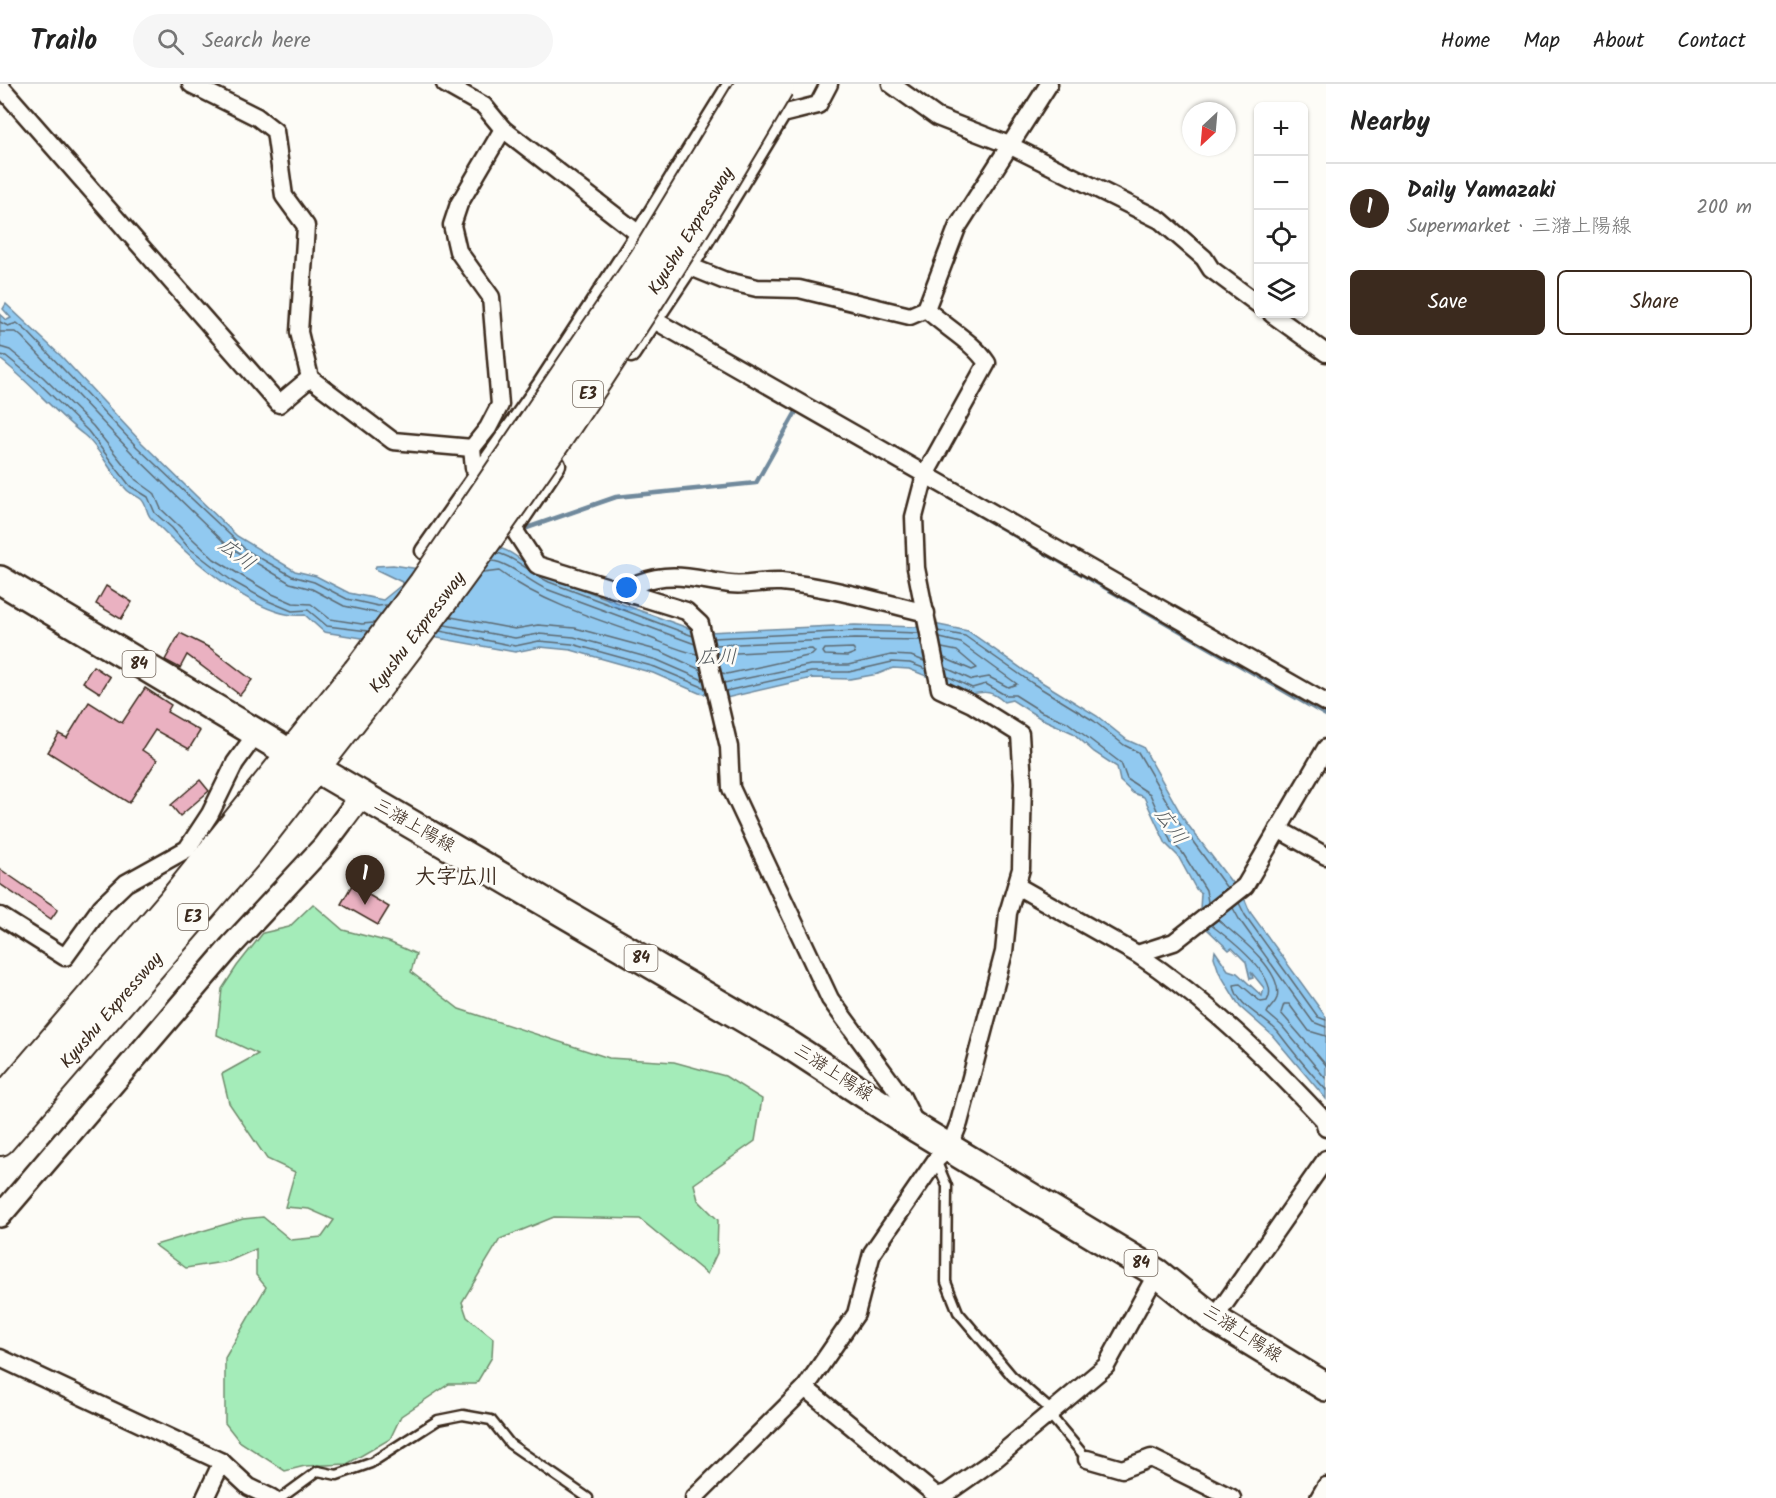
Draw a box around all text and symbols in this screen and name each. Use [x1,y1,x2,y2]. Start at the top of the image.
search box [133,14,553,68]
text: Trailo [30,19,97,64]
text: Search here [202,24,311,59]
icon: search [154,25,187,58]
text: Home [1441,25,1490,58]
text: Map [1523,25,1560,58]
text: About [1593,25,1644,58]
text: Contact [1677,25,1746,58]
north arrow [1182,102,1236,156]
map controls [1254,102,1308,318]
button: + [1254,102,1308,156]
text: Nearby [1350,102,1430,144]
button: − [1254,156,1308,210]
street label: Kyushu Expressway [641,161,742,301]
text: Daily Yamazaki [1407,174,1556,209]
text: 1 [1366,192,1373,224]
text: 200 m [1696,192,1752,224]
button: locate [1254,210,1308,264]
text: Supermarket · 三潴上陽線 [1407,211,1631,243]
button: layers [1254,264,1308,318]
button: Save [1350,270,1545,335]
button: Share [1557,270,1752,335]
road number: E3 [573,381,603,407]
water label: 広川 [210,530,262,580]
street label: Kyushu Expressway [362,565,474,700]
your location [612,573,641,602]
water label: 広川 [697,642,737,674]
road number: 84 [122,651,156,677]
street label: 三潴上陽線 [368,791,460,861]
water label: 広川 [1145,801,1195,853]
pin: 1 [346,856,385,905]
district label: 大字広川 [415,861,499,894]
road number: E3 [178,904,208,930]
street label: Kyushu Expressway [53,945,171,1075]
road number: 84 [624,945,658,971]
street label: 三潴上陽線 [787,1036,879,1110]
road number: 84 [1124,1250,1158,1276]
street label: 三潴上陽線 [1196,1297,1288,1371]

